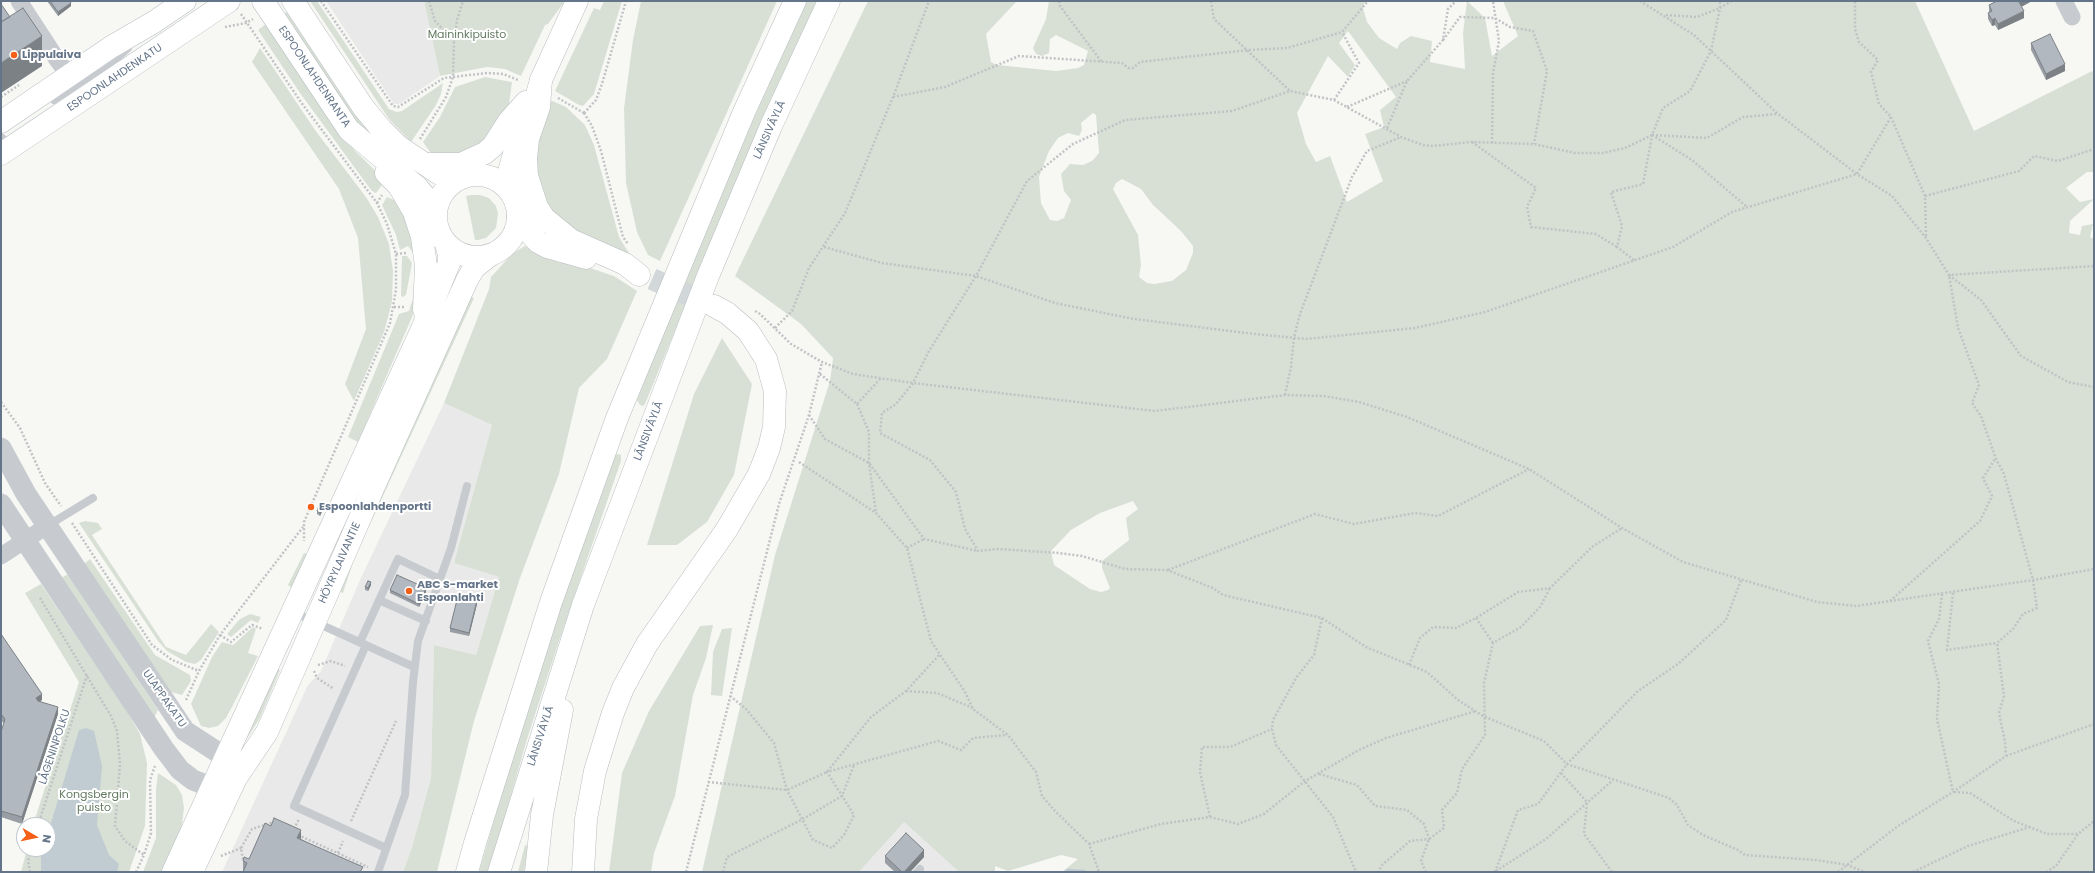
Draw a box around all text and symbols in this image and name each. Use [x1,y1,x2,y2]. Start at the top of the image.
street label: ESPOONLAHDENRANTA [275,24,353,130]
park label: Maininkipuisto [428,28,506,42]
street label: ESPOONLAHDENKATU [65,41,165,115]
place label: Lippulaiva [22,48,81,62]
marker: Lippulaiva [9,50,19,60]
street label: LÄNSIVÄYLÄ [751,99,789,161]
street label: LÄNSIVÄYLÄ [632,399,666,463]
place label: Espoonlahdenportti [319,500,431,514]
marker: Espoonlahdenportti [306,502,316,512]
street label: HÖYRYLAIVANTIE [316,520,364,606]
place label: ABC S-market Espoonlahti [417,578,498,604]
marker: ABC S-market Espoonlahti [404,586,414,596]
street label: ULAPPAKATU [139,668,189,730]
street label: LÄNSIVÄYLÄ [525,704,557,768]
street label: LÅGENINPOLKU [37,708,73,786]
park label: Kongsbergin puisto [59,788,129,814]
north arrow [16,817,56,857]
text: N [38,833,55,844]

